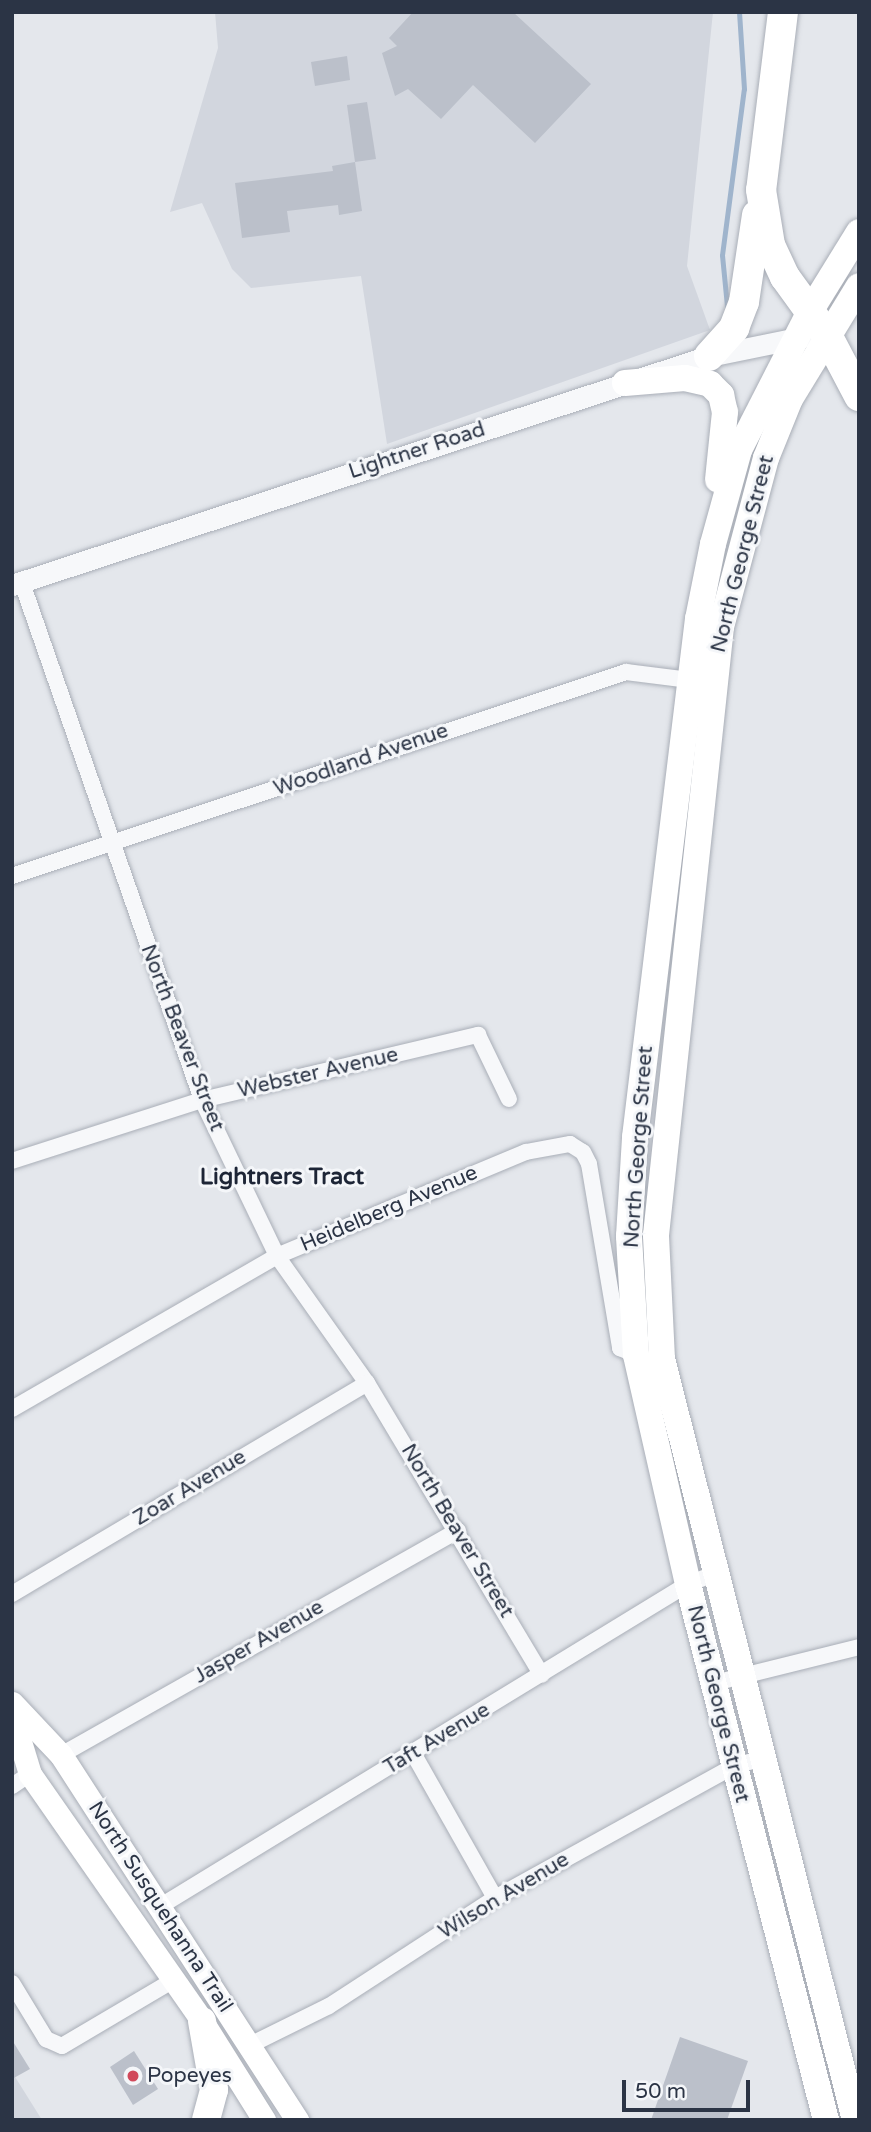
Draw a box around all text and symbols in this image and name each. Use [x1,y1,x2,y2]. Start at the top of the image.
street label: Lightner Road [346,417,488,485]
street label: North George Street [706,453,780,655]
street label: Woodland Avenue [270,718,452,802]
street label: North Beaver Street [135,941,229,1135]
street label: Webster Avenue [235,1042,401,1104]
street label: North George Street [619,1045,659,1249]
street label: Heidelberg Avenue [297,1160,481,1258]
district label: Lightners Tract [200,1163,364,1191]
street label: North Beaver Street [395,1440,519,1622]
street label: Zoar Avenue [129,1445,251,1531]
street label: Jasper Avenue [190,1595,328,1689]
street label: North George Street [681,1603,755,1805]
street label: Taft Avenue [379,1698,495,1780]
street label: North Susquehanna Trail [82,1797,238,2017]
street label: Wilson Avenue [434,1847,574,1945]
place label: Popeyes [147,2063,232,2089]
scale bar [626,2066,754,2110]
marker: Popeyes [125,2068,141,2084]
text: 50 m [635,2079,686,2104]

